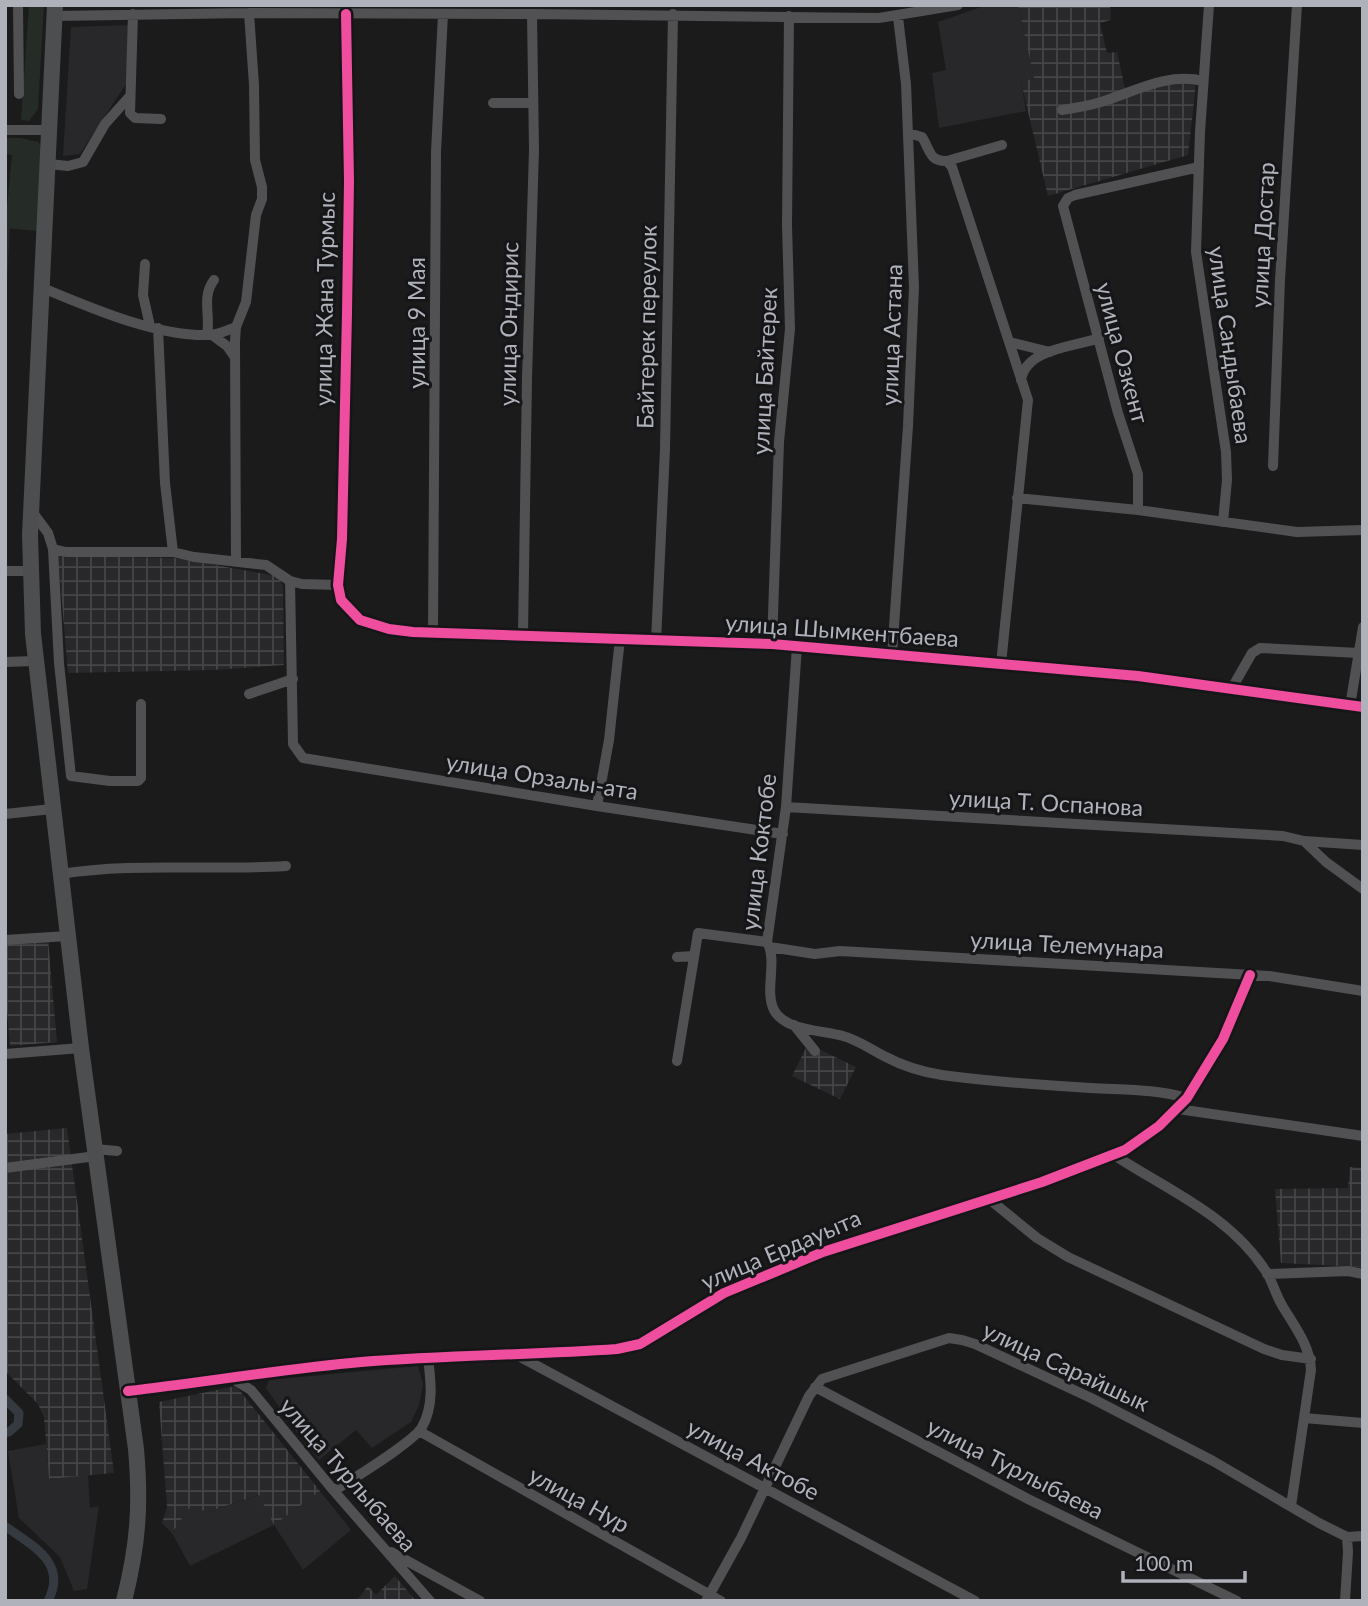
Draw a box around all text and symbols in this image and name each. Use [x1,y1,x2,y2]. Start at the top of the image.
street label: улица Достар [1244,161,1280,309]
street label: улица Жана Турмыс [308,192,340,406]
street label: Байтерек переулок [630,225,662,429]
street label: улица Ондирис [493,242,523,406]
street label: улица Сандыбаева [1203,244,1259,445]
street label: улица 9 Мая [402,257,430,389]
street label: улица Астана [875,263,907,407]
street label: улица Озкент [1091,279,1155,427]
street label: улица Байтерек [746,286,782,455]
street label: улица Шымкентбаева [724,608,960,652]
street label: улица Орзалы-ата [444,747,640,805]
street label: улица Коктобе [734,772,782,932]
street label: улица Т. Оспанова [948,783,1144,821]
street label: улица Телемунара [969,925,1165,963]
street label: улица Ердауыта [696,1203,865,1295]
street label: улица Сарайшык [979,1315,1154,1417]
street label: улица Турлыбаева [274,1392,423,1557]
street label: улица Турлыбаева [922,1411,1109,1525]
street label: улица Актобе [682,1413,824,1506]
street label: улица Нур [524,1460,635,1538]
scale bar [1123,1540,1246,1584]
text: 100 m [1134,1550,1193,1575]

